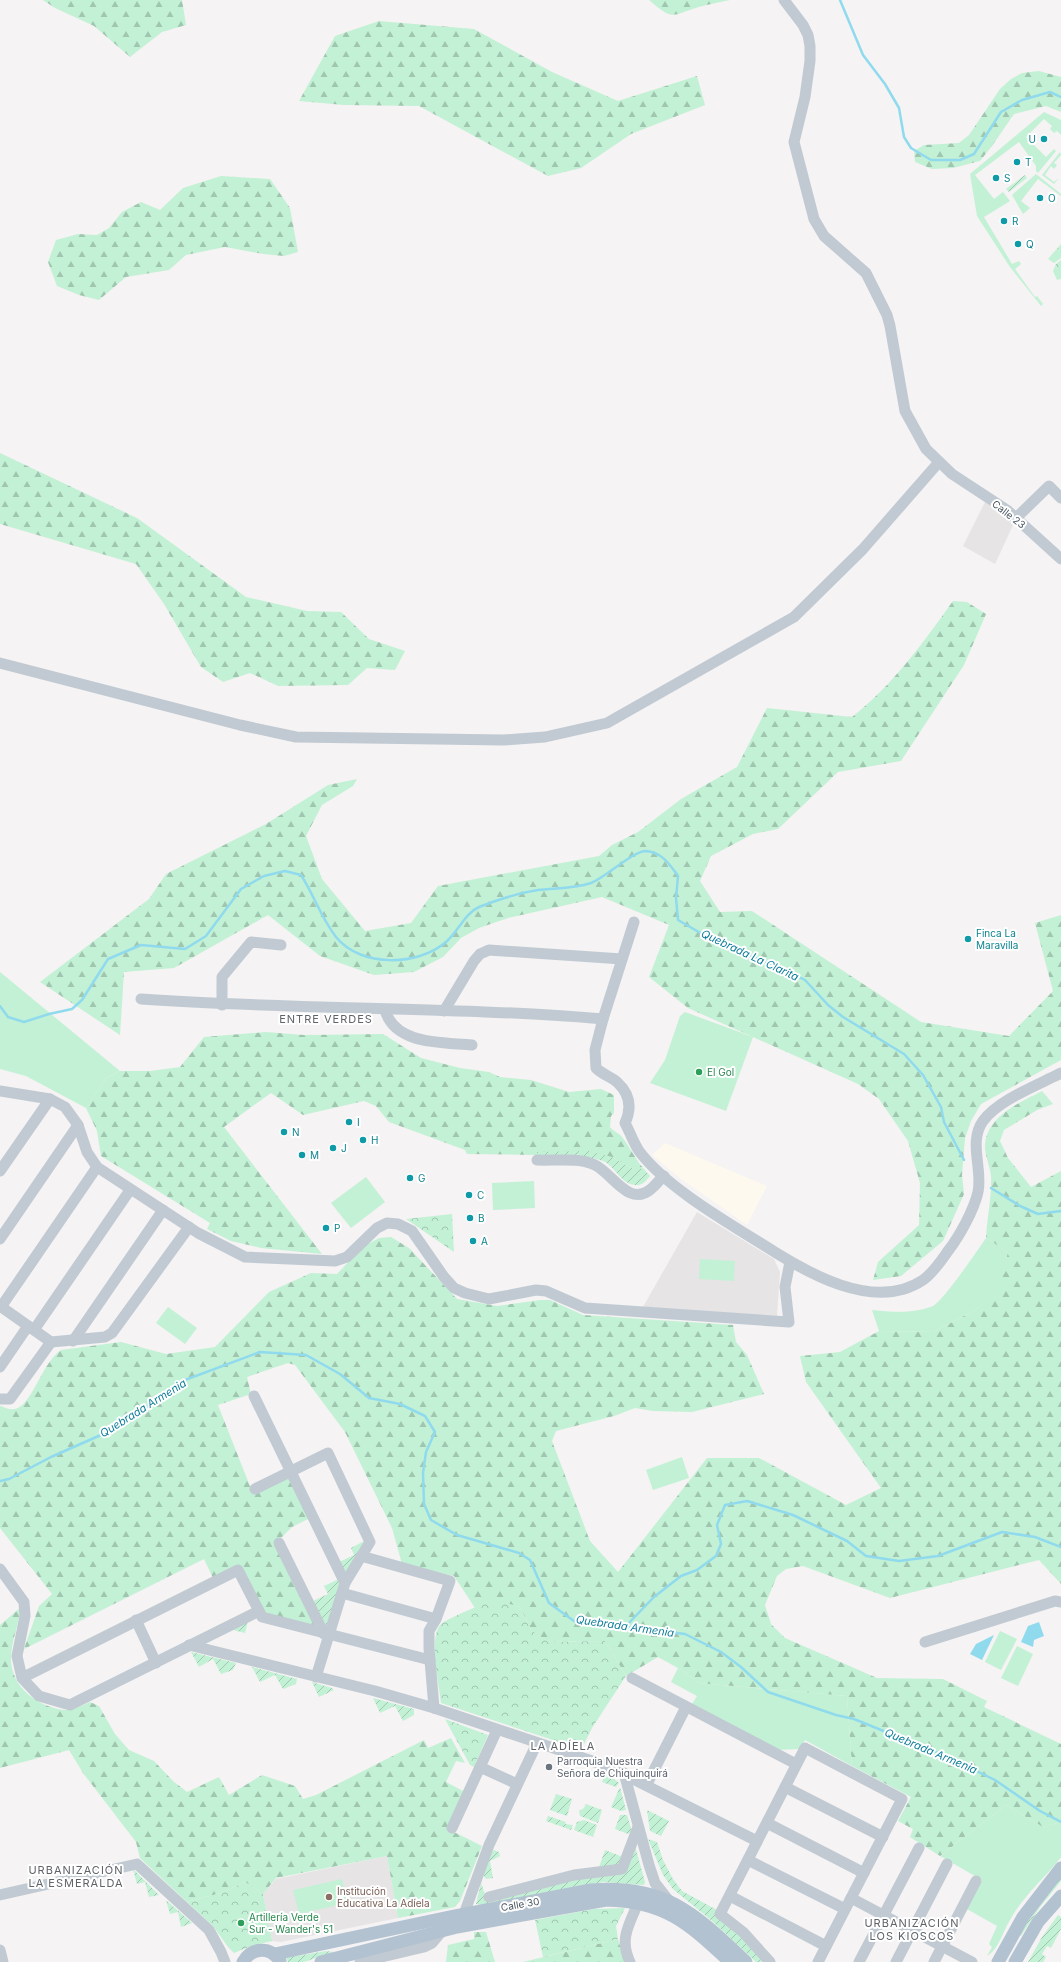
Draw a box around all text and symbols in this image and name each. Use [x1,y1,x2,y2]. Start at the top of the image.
place label: U [1029,133,1036,145]
marker: U [1039,134,1049,144]
place label: T [1025,156,1031,168]
marker: T [1012,157,1022,167]
place label: S [1004,172,1010,184]
marker: S [991,173,1001,183]
place label: O [1048,192,1056,204]
marker: O [1035,193,1045,203]
place label: R [1012,215,1019,227]
marker: R [999,216,1009,226]
place label: Q [1026,238,1034,250]
marker: Q [1013,239,1023,249]
street label: Calle 23 [990,497,1028,531]
water label: Quebrada La Clarita [699,926,801,984]
place label: Finca La Maravilla [976,927,1018,951]
marker: Finca La Maravilla [963,934,973,944]
district label: ENTRE VERDES [279,1012,373,1026]
place label: El Gol [707,1066,734,1078]
marker: El Gol [694,1067,704,1077]
place label: I [357,1116,360,1128]
marker: I [344,1117,354,1127]
place label: N [292,1126,300,1138]
marker: N [279,1127,289,1137]
place label: H [371,1134,378,1146]
marker: H [358,1135,368,1145]
place label: J [341,1142,347,1154]
marker: J [328,1143,338,1153]
place label: M [310,1149,319,1161]
marker: M [297,1150,307,1160]
place label: G [418,1172,425,1184]
marker: G [405,1173,415,1183]
place label: C [477,1189,484,1201]
marker: C [464,1190,474,1200]
place label: B [478,1212,485,1224]
marker: B [465,1213,475,1223]
place label: P [334,1222,340,1234]
marker: P [321,1223,331,1233]
place label: A [481,1235,488,1247]
marker: A [468,1236,478,1246]
water label: Quebrada Armenia [97,1376,189,1440]
water label: Quebrada Armenia [575,1612,675,1640]
water label: Quebrada Armenia [883,1725,980,1777]
district label: LA ADÍELA [531,1739,595,1753]
place label: Parroquia Nuestra Señora de Chiquinquirá [557,1755,668,1779]
marker: Parroquia Nuestra Señora de Chiquinquirá [544,1762,554,1772]
district label: URBANIZACIÓN LA ESMERALDA [28,1863,124,1890]
place label: Institución Educativa La Adíela [337,1885,430,1909]
marker: Institución Educativa La Adíela [324,1892,334,1902]
street label: Calle 30 [500,1895,540,1913]
place label: Artillería Verde Sur - Wander's 51 [249,1911,333,1935]
district label: URBANIZACIÓN LOS KIOSCOS [864,1916,960,1943]
marker: Artillería Verde Sur - Wander's 51 [236,1918,246,1928]

